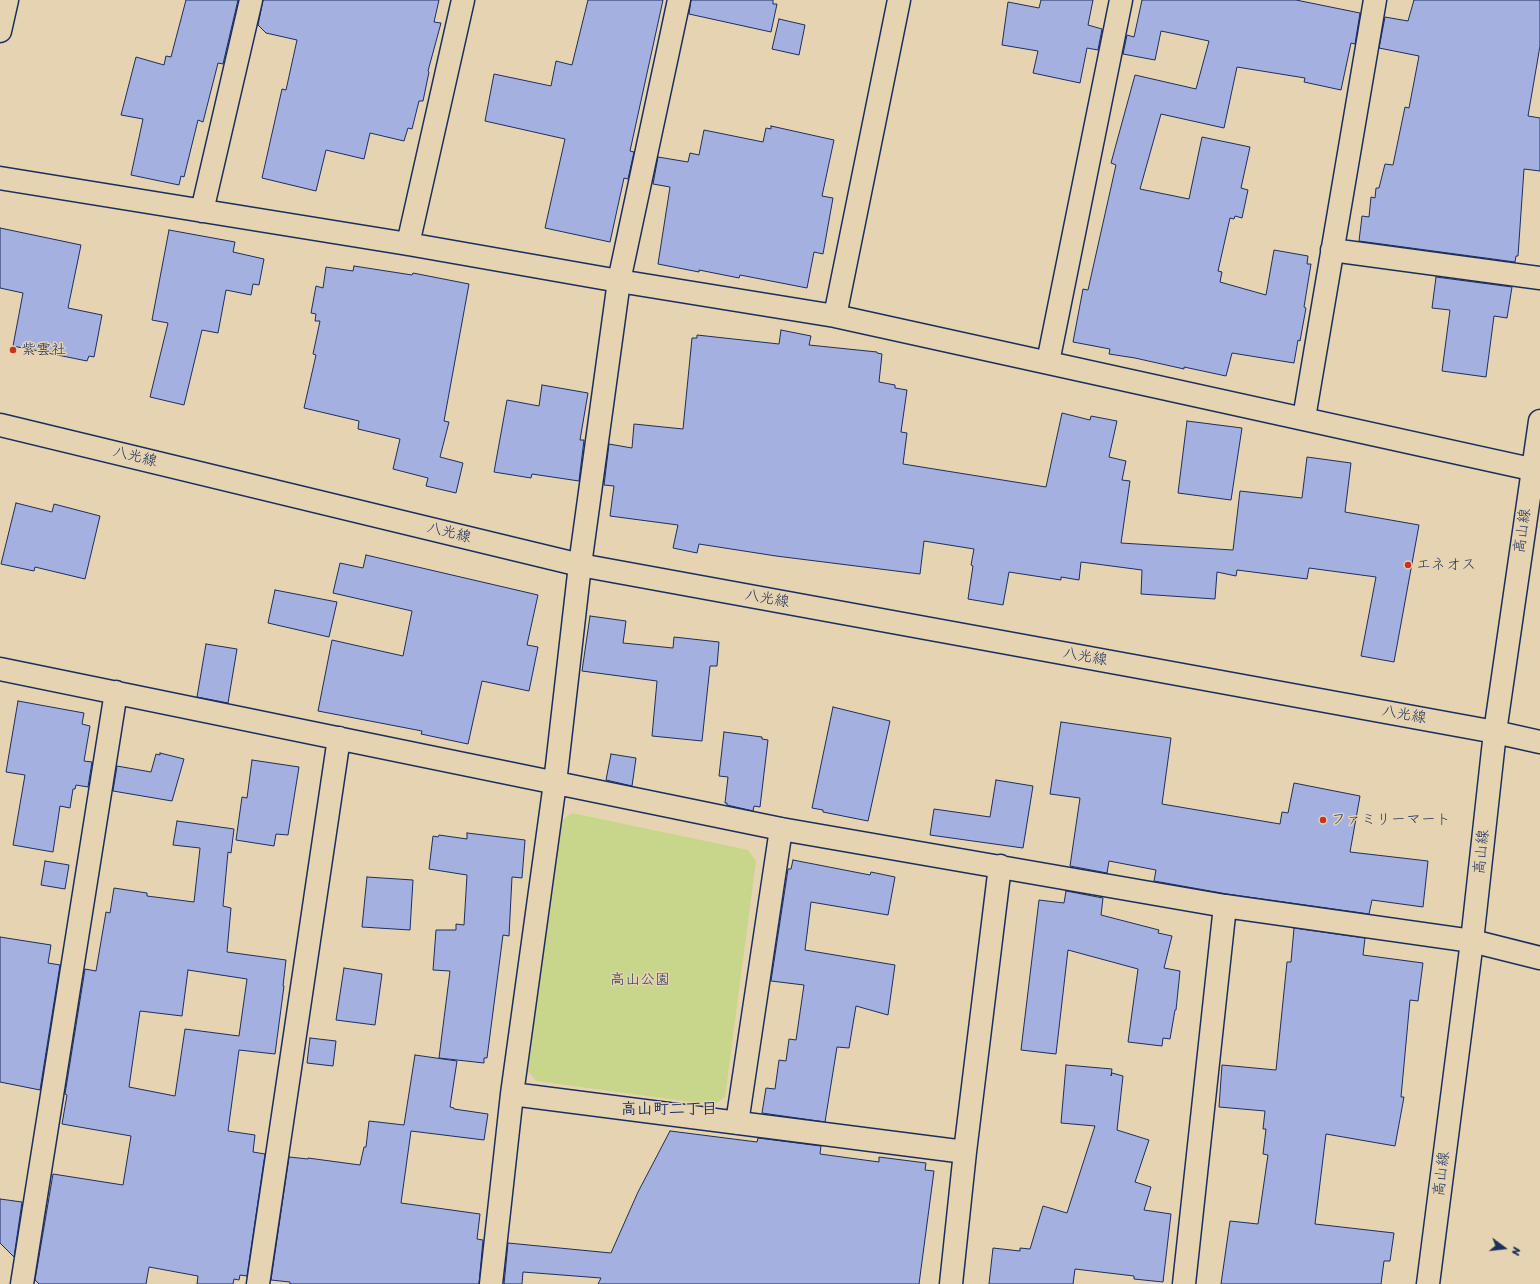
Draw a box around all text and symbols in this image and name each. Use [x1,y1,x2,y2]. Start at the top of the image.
place label: 紫雲社 [21,341,66,359]
marker: 紫雲社 [8,345,18,355]
street label: 八光線 [111,443,159,471]
street label: 高山線 [1511,507,1535,555]
street label: 八光線 [425,519,473,547]
place label: エネオス [1416,556,1476,574]
marker: エネオス [1403,560,1413,570]
street label: 八光線 [743,586,791,612]
street label: 八光線 [1061,644,1109,670]
street label: 八光線 [1380,702,1428,728]
place label: ファミリーマート [1331,811,1451,829]
marker: ファミリーマート [1318,815,1328,825]
street label: 高山線 [1471,829,1493,875]
park label: 高山公園 [610,971,670,989]
district label: 高山町二丁目 [621,1100,717,1120]
street label: 高山線 [1430,1151,1454,1197]
north arrow [1484,1228,1524,1268]
text: N [1506,1245,1526,1257]

